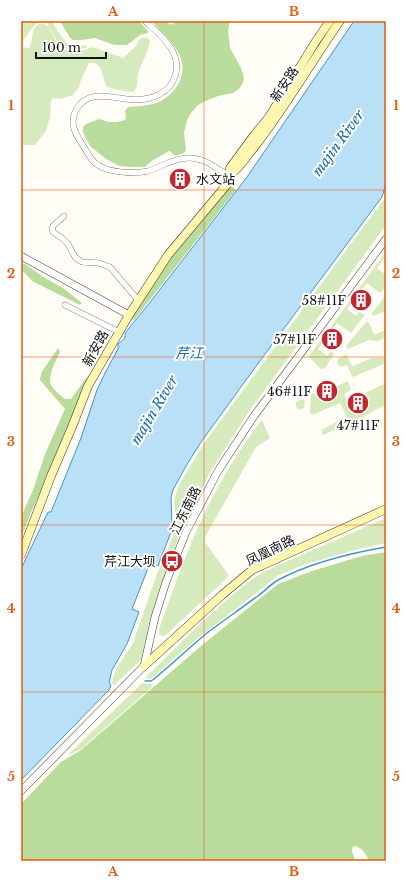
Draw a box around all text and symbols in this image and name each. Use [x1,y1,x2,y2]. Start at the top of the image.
text: A [107,3,119,20]
text: B [289,3,299,20]
scale bar [36,34,106,60]
text: 100 m [42,40,81,55]
street label: 新安路 [267,63,302,105]
text: 1 [8,97,14,114]
text: 1 [393,97,399,114]
water label: majin River [308,106,368,180]
building icon: 水文站 [167,166,193,192]
place label: 水文站 [196,171,235,188]
text: 2 [7,265,15,282]
text: 2 [392,265,400,282]
building icon: 58#11F [348,287,374,313]
place label: 58#11F [302,292,346,309]
building icon: 57#11F [319,326,345,352]
street label: 新安路 [79,327,112,369]
place label: 57#11F [273,331,316,348]
water label: 芹江 [175,344,205,362]
water label: majin River [126,372,182,448]
building icon: 46#11F [314,378,340,404]
place label: 46#11F [267,383,312,400]
building icon: 47#11F [345,390,371,416]
place label: 47#11F [336,417,380,434]
text: 3 [7,433,15,450]
text: 3 [392,433,400,450]
street label: 江东南路 [166,483,205,537]
street label: 凤凰南路 [243,531,297,569]
bus stop icon: 芹江大坝 [159,548,185,574]
place label: 芹江大坝 [104,553,156,570]
text: 4 [7,600,16,617]
text: 4 [392,600,401,617]
text: 5 [7,768,15,785]
text: 5 [392,768,400,785]
text: A [107,863,119,880]
text: B [289,863,299,880]

